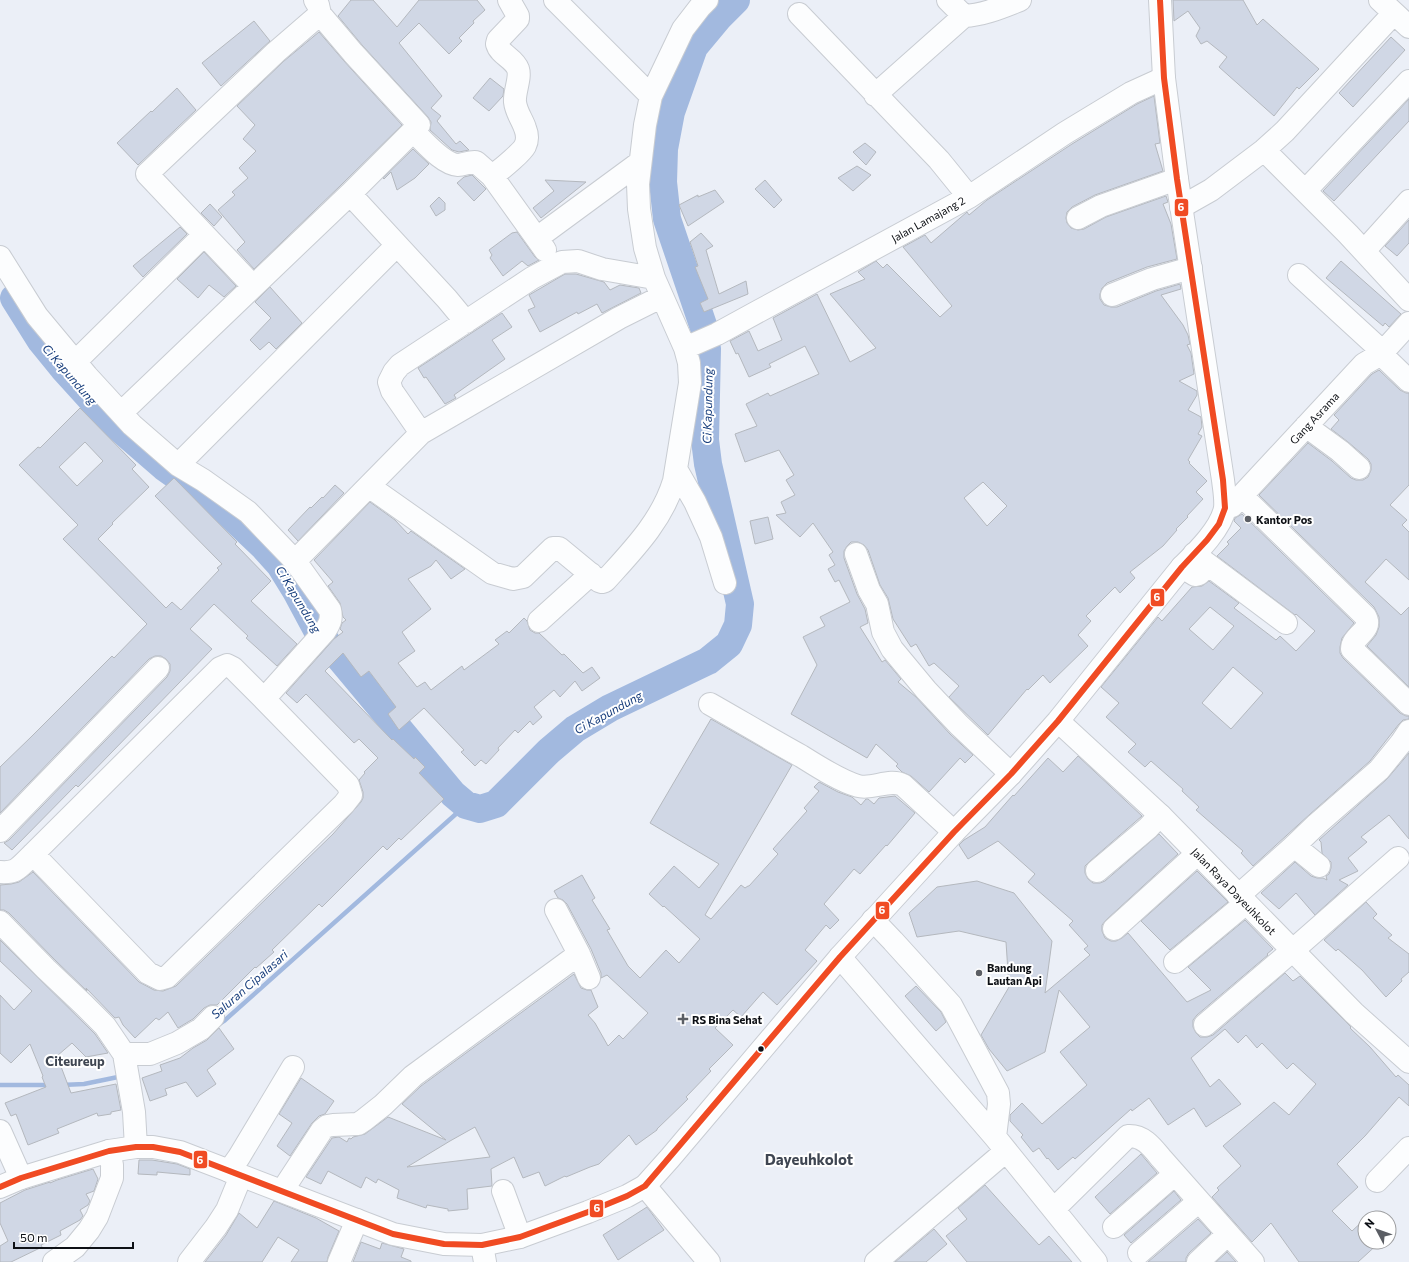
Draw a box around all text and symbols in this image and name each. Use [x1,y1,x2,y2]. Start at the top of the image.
street label: Jalan Lamajang 2 [889,193,968,246]
line badge: 6 [1174,198,1189,217]
text: 6 [1178,200,1185,213]
water label: Ci Kapundung [40,341,100,408]
water label: Ci Kapundung [699,368,715,444]
street label: Gang Asrama [1287,389,1341,447]
place label: Kantor Pos [1256,513,1312,526]
marker: Kantor Pos [1243,514,1253,524]
water label: Ci Kapundung [274,563,325,635]
line badge: 6 [1150,588,1165,607]
text: 6 [1154,590,1161,603]
water label: Ci Kapundung [572,687,645,736]
street label: Jalan Raya Dayeuhkolot [1188,845,1279,938]
line badge: 6 [875,901,890,920]
text: 6 [879,903,886,916]
water label: Saluran Cipalasari [208,946,291,1021]
place label: Bandung Lautan Api [987,961,1042,987]
marker: Bandung Lautan Api [974,968,984,978]
marker: RS Bina Sehat [677,1013,689,1025]
place label: RS Bina Sehat [692,1013,762,1026]
unlabelled marker [756,1044,766,1054]
district label: Citeureup [45,1053,105,1069]
line badge: 6 [193,1150,208,1169]
district label: Dayeuhkolot [765,1150,853,1168]
text: 6 [197,1153,204,1166]
line badge: 6 [589,1199,604,1218]
text: 6 [594,1201,601,1214]
north arrow [1357,1210,1397,1250]
text: N [1361,1216,1377,1230]
scale bar [14,1224,133,1250]
text: 50 m [20,1230,48,1244]

